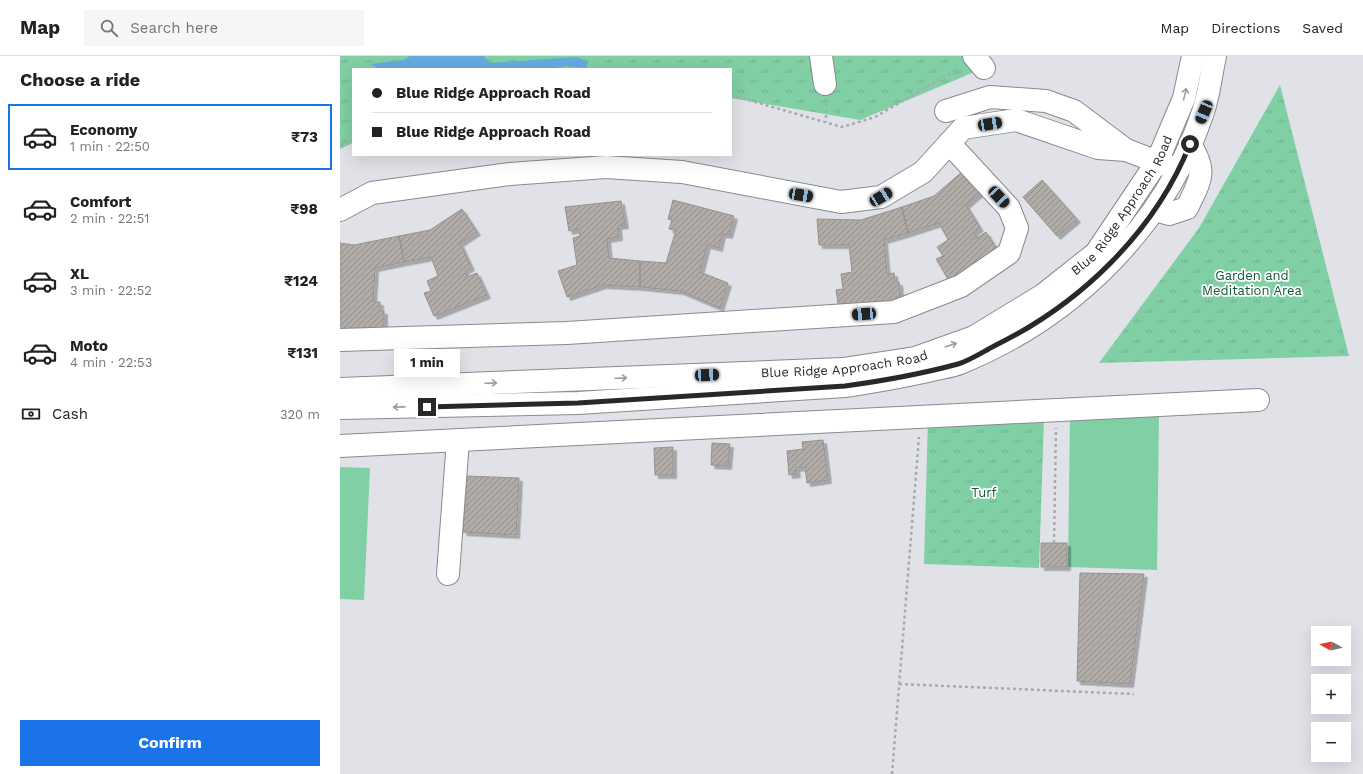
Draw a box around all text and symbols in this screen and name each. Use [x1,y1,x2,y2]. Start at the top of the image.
search box [84,10,364,46]
text: Map [20,16,60,39]
icon: search [98,17,120,39]
text: Search here [130,19,218,37]
text: Map [1161,20,1189,36]
text: Directions [1211,20,1280,36]
text: Saved [1302,20,1343,36]
text: Choose a ride [20,69,140,90]
text: Blue Ridge Approach Road [396,84,591,102]
one-way arrow [1181,87,1189,100]
car [1194,99,1214,125]
car [977,116,1003,132]
icon: car [22,119,58,155]
text: Economy [70,121,137,139]
text: Blue Ridge Approach Road [396,123,591,141]
text: ₹73 [291,128,318,146]
street label: Blue Ridge Approach Road [1068,133,1175,278]
route start [1181,135,1199,153]
text: 1 min · 22:50 [70,139,150,154]
car [986,184,1012,210]
car [868,186,894,208]
car [788,187,814,203]
icon: car [22,191,58,227]
text: Comfort [70,193,131,211]
text: ₹98 [290,200,318,218]
text: 2 min · 22:51 [70,211,149,226]
icon: car [22,263,58,299]
text: XL [70,265,89,283]
park label: Garden and Meditation Area [1202,268,1303,298]
text: ₹124 [284,272,318,290]
text: 3 min · 22:52 [70,283,152,298]
car [852,307,876,321]
icon: car [22,335,58,371]
text: Moto [70,337,108,355]
one-way arrow [945,341,957,349]
text: ₹131 [287,344,318,362]
street label: Blue Ridge Approach Road [760,347,929,380]
callout: 1 min [394,349,460,377]
text: 4 min · 22:53 [70,355,152,370]
text: 1 min [410,355,444,370]
car [695,368,719,382]
one-way arrow [614,374,627,382]
one-way arrow [484,379,497,386]
route end [418,398,436,416]
icon: cash [20,403,42,425]
one-way arrow [393,403,406,411]
text: Cash [52,405,88,423]
text: 320 m [280,407,320,422]
park label: Turf [971,485,997,500]
north arrow [1311,626,1351,666]
map controls [1311,626,1351,762]
button: + [1311,674,1351,714]
button: Confirm [20,720,320,766]
button: − [1311,722,1351,762]

